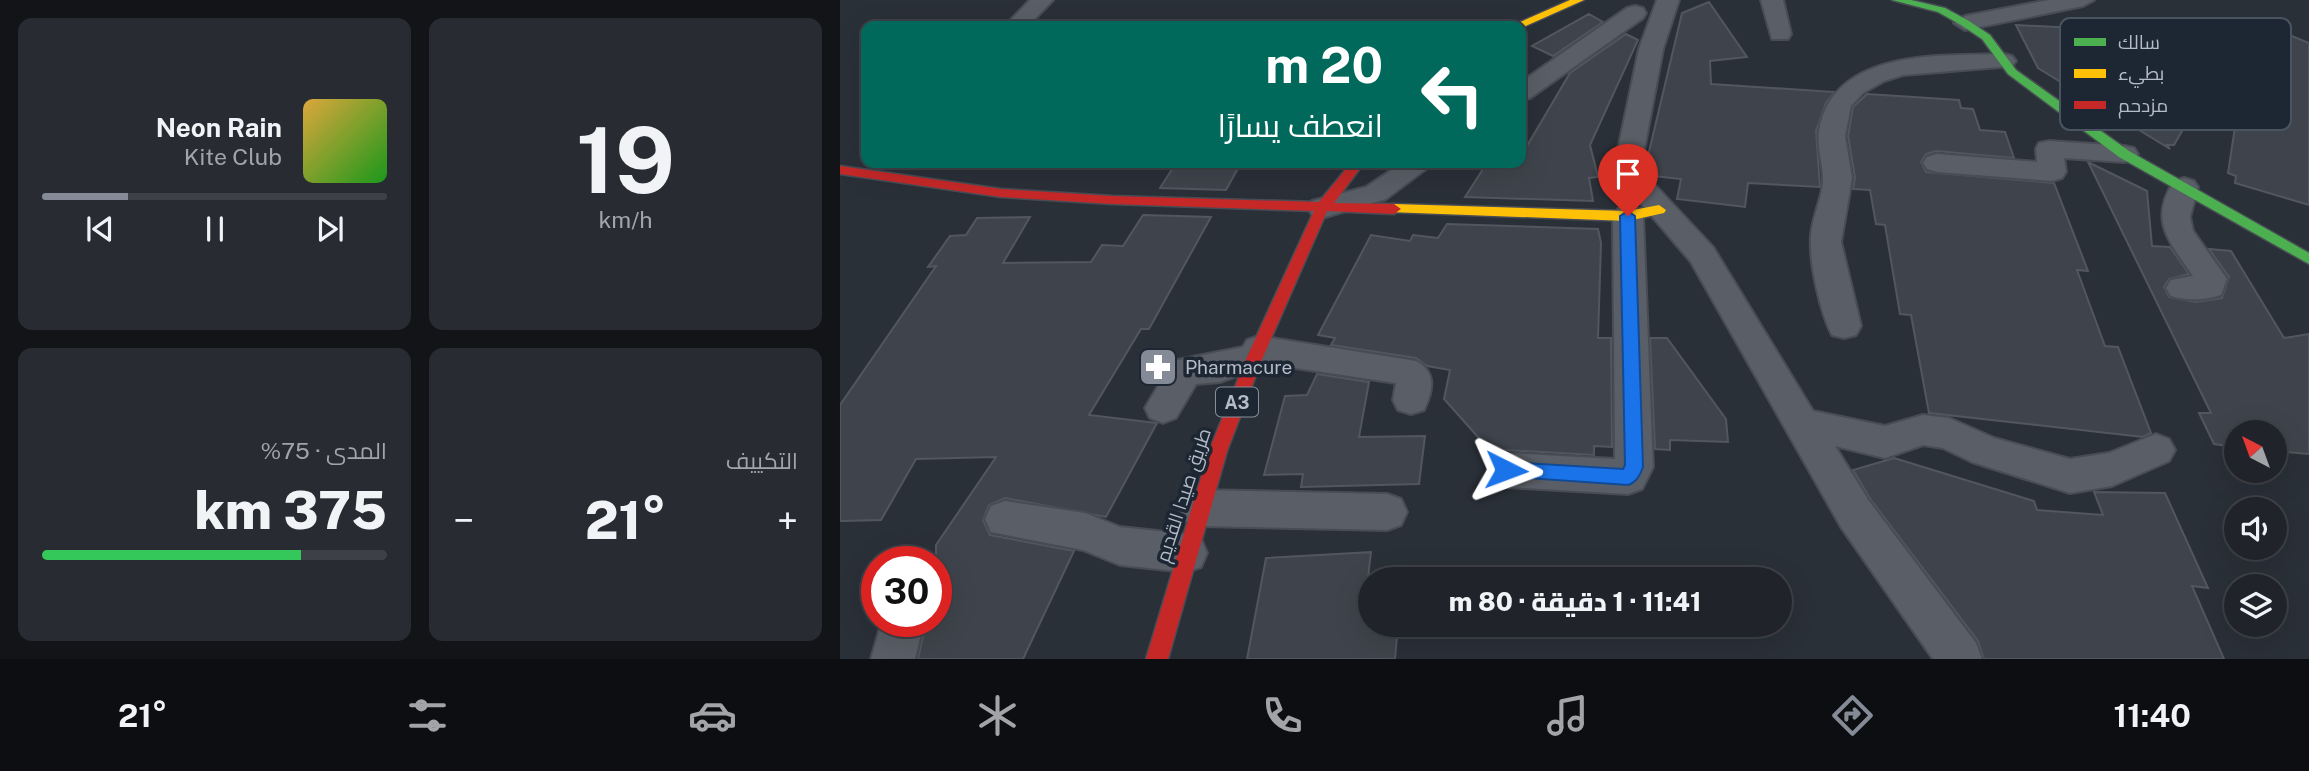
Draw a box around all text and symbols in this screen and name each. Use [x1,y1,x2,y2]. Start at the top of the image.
legend [2060,18,2291,130]
text: سالك [2118,31,2160,53]
text: 20 m [1265,36,1383,94]
icon: left [1407,49,1498,140]
text: بطيء [2118,62,2164,88]
text: مزدحم [2118,94,2168,119]
text: 19 [576,107,675,213]
text: انعطف يسارًا [1217,107,1383,144]
text: Neon Rain [156,112,282,143]
text: Kite Club [184,143,282,170]
pin [1598,144,1658,216]
icon: arrive [1609,155,1647,193]
text: km/h [598,206,653,233]
icon: previous [81,210,119,248]
icon: pause [196,210,234,248]
icon: next [311,210,349,248]
pharmacy icon: Pharmacure [1137,346,1179,388]
place label: Pharmacure [1185,356,1292,378]
road number: A3 [1216,388,1258,416]
north arrow [2224,420,2287,483]
map controls [2224,420,2287,637]
street label: طريق صيدا القديم [1151,425,1218,566]
position arrow [1469,433,1543,507]
text: المدى · 75% [260,437,387,464]
text: التكييف [726,447,798,474]
text: 375 km [194,480,387,541]
text: 21° [585,490,666,551]
button: sound [2224,497,2287,560]
text: − [453,498,474,543]
text: + [777,498,798,543]
speed limit sign: 30 [861,546,952,637]
button: layers [2224,574,2287,637]
text: 11:41 · 1 دقيقة · 80 m [1449,586,1701,617]
icon: filters [403,691,452,740]
icon: car [688,691,737,740]
icon: climate [973,691,1022,740]
icon: phone [1258,691,1307,740]
icon: music [1543,691,1592,740]
icon: directions [1828,691,1877,740]
text: 21° [118,697,167,734]
text: 11:40 [2113,697,2191,734]

